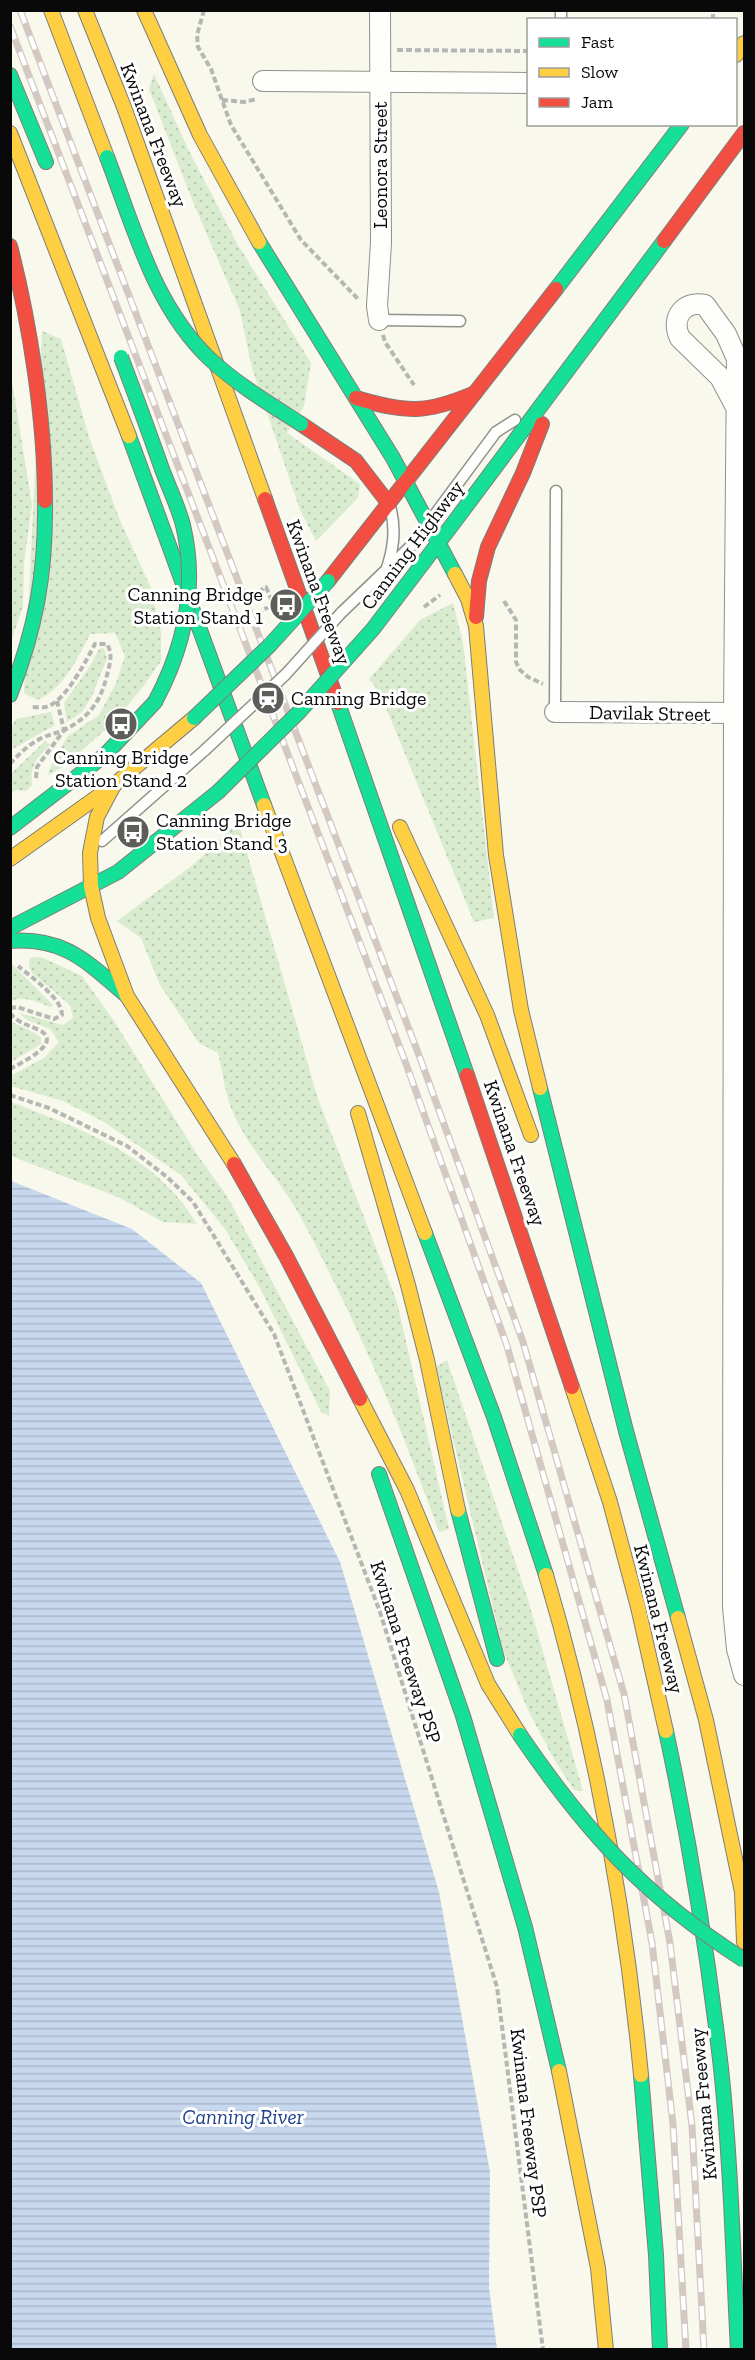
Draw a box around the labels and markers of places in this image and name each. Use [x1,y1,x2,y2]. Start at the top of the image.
place label: Canning Bridge Station Stand 1 [128,582,263,629]
bus stop icon: Canning Bridge Station Stand 1 [268,587,304,623]
station icon: Canning Bridge [250,680,286,716]
place label: Canning Bridge [291,686,426,710]
bus stop icon: Canning Bridge Station Stand 2 [103,706,139,742]
place label: Canning Bridge Station Stand 2 [53,745,189,792]
place label: Canning Bridge Station Stand 3 [156,808,291,855]
bus stop icon: Canning Bridge Station Stand 3 [115,814,151,850]

